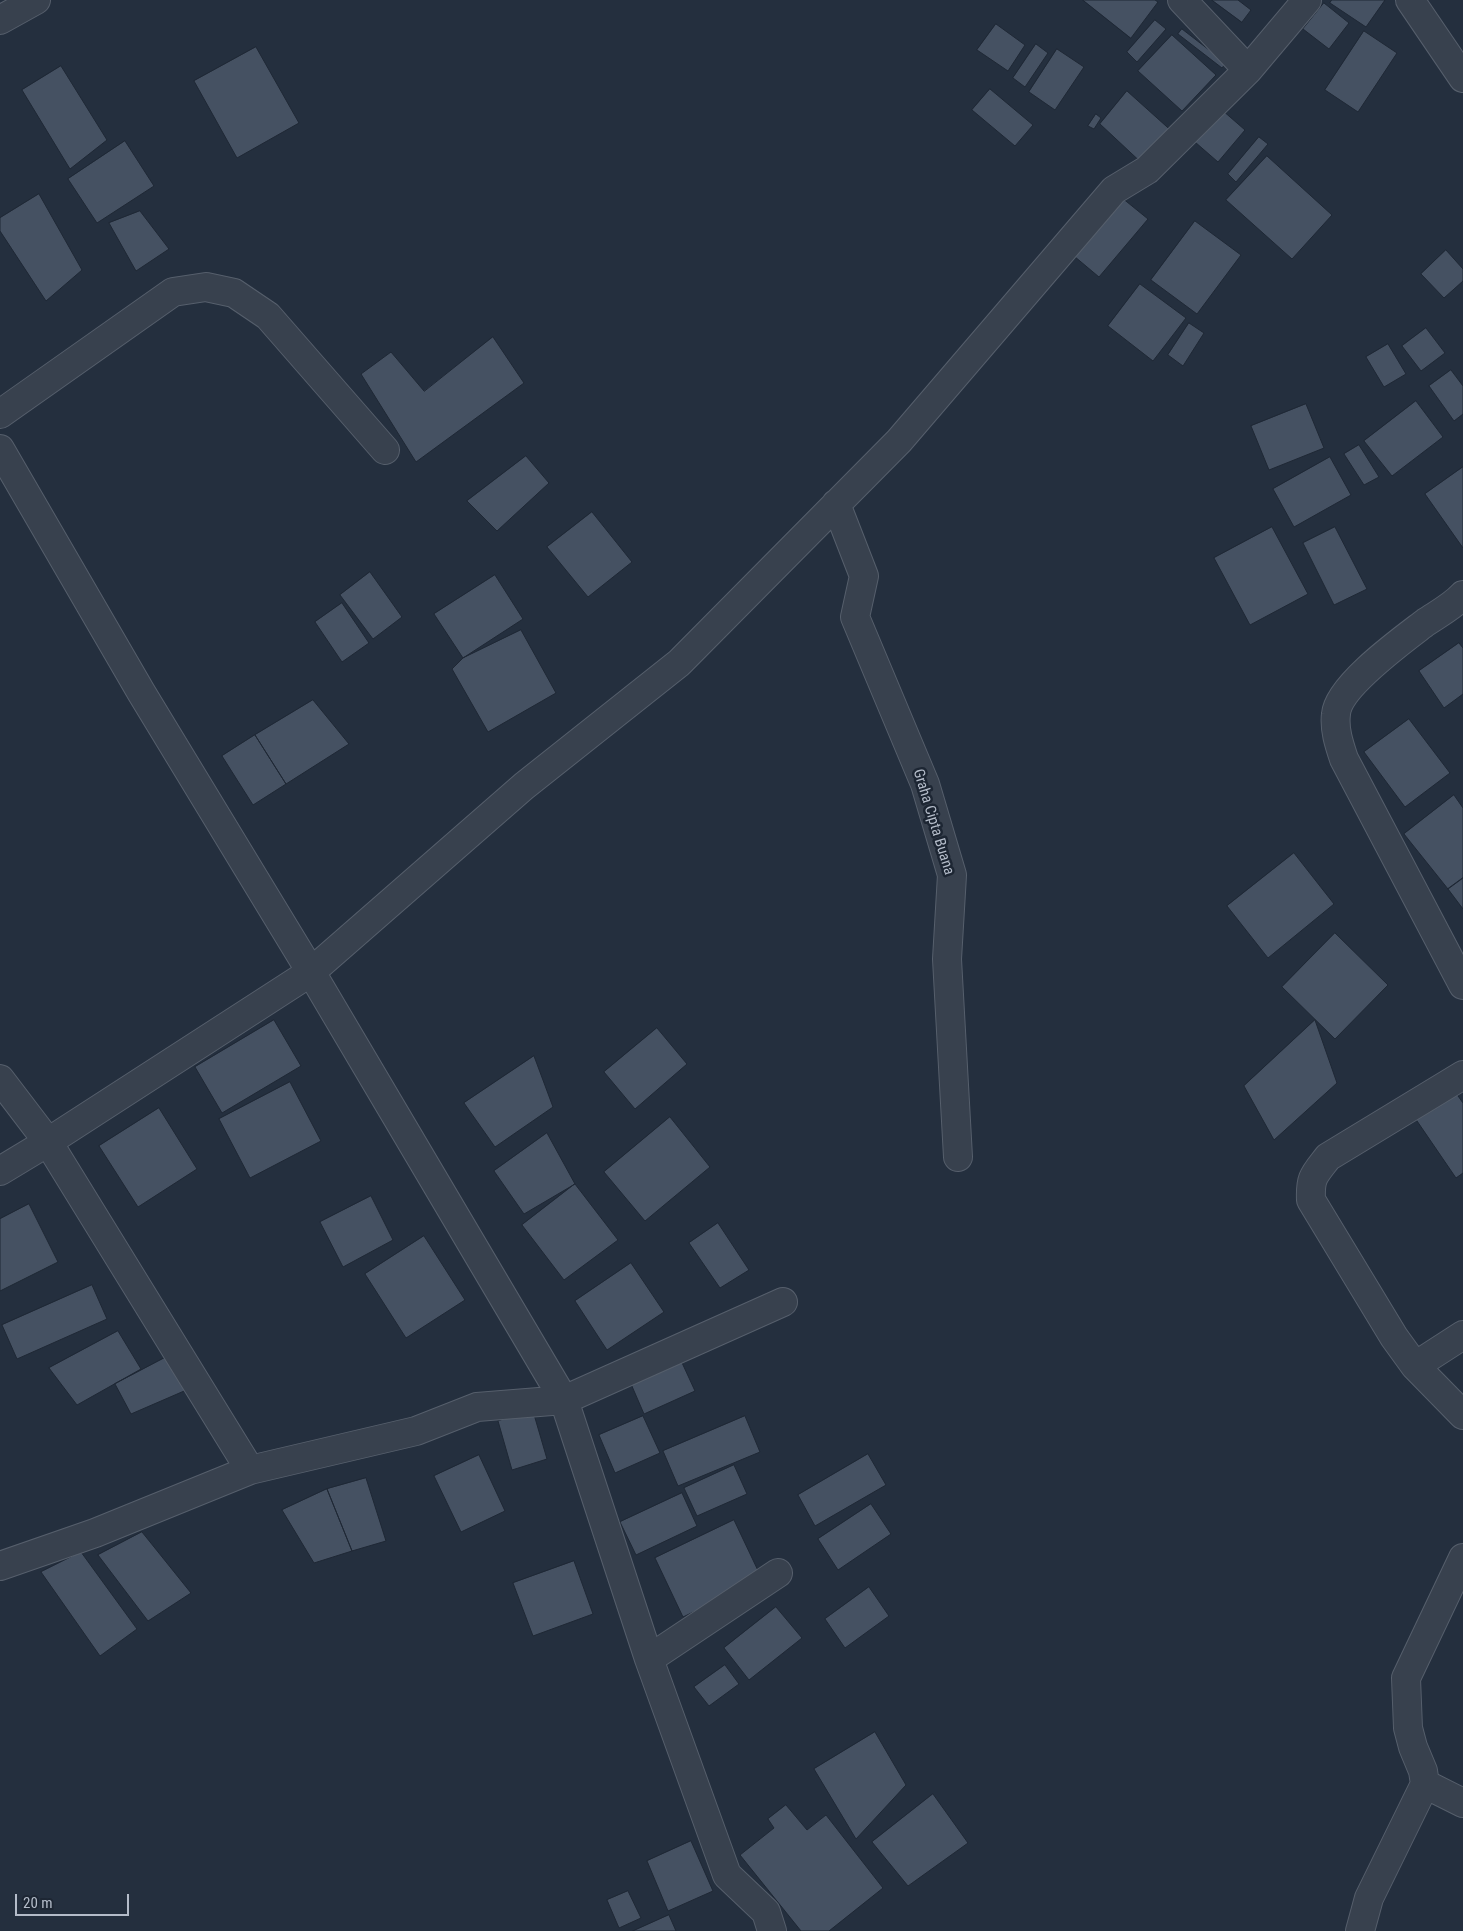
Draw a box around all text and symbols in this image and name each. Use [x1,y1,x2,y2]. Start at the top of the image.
street label: Graha Cipta Buana [908,767,958,877]
scale bar [18,1884,131,1916]
text: 20 m [23,1894,53,1912]

